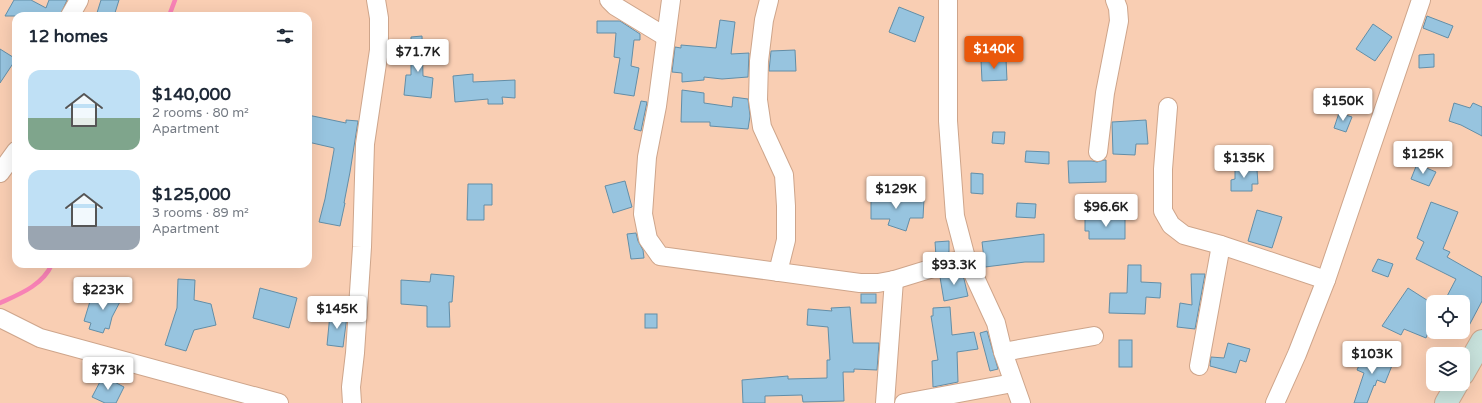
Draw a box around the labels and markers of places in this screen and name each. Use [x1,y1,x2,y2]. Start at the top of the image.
pin: $140K [966,36,1022,70]
pin: $71.7K [385,39,451,73]
pin: $150K [1315,88,1371,122]
pin: $125K [1395,141,1451,175]
pin: $135K [1216,145,1272,179]
pin: $129K [868,176,924,210]
pin: $96.6K [1073,194,1139,228]
pin: $93.3K [921,252,987,286]
pin: $223K [75,277,131,311]
pin: $145K [309,296,365,330]
pin: $103K [1344,341,1400,375]
pin: $73K [84,357,132,391]

